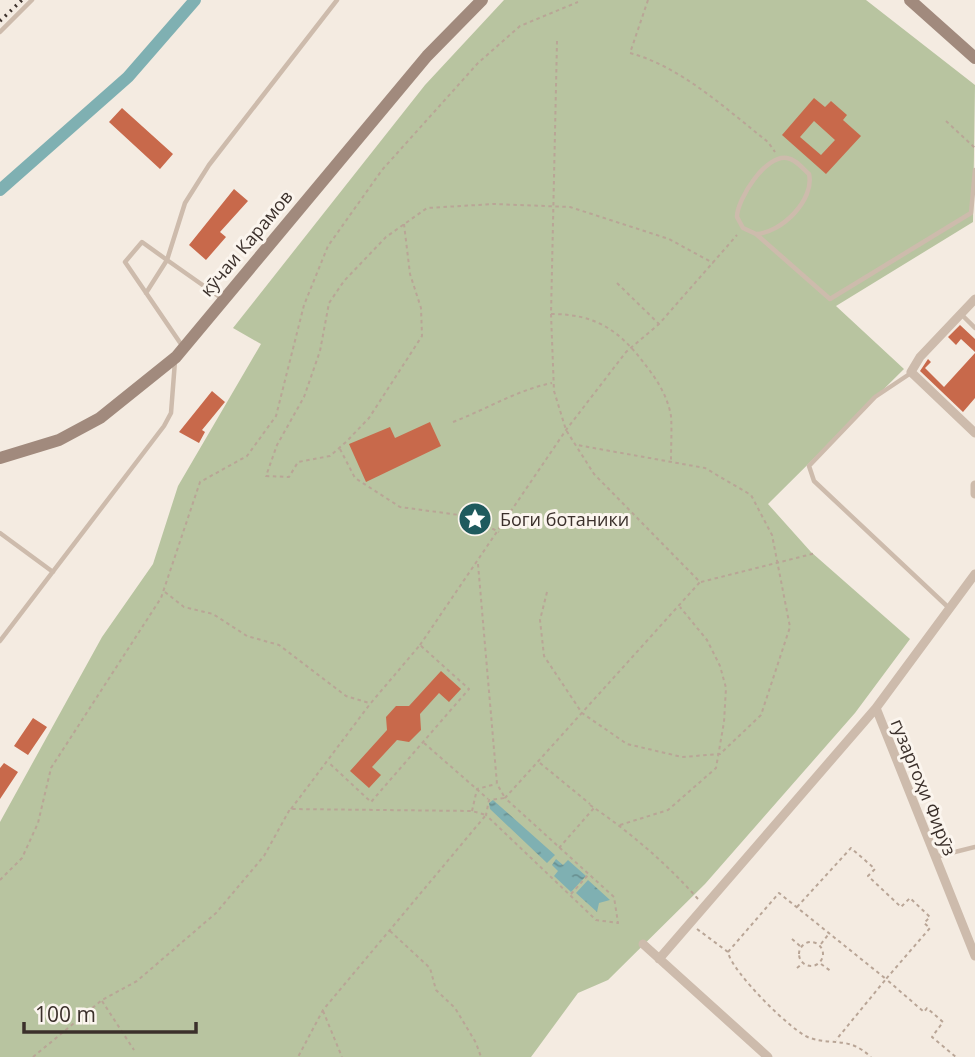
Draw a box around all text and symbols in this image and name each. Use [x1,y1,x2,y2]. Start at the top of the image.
street label: кӯчаи Карамов [194,185,298,301]
place icon: Боги ботаники [456,500,494,538]
place label: Боги ботаники [500,507,629,531]
street label: гузаргоҳи Фирӯз [886,715,962,859]
scale bar [24,990,196,1034]
text: 100 m [35,1000,96,1028]

